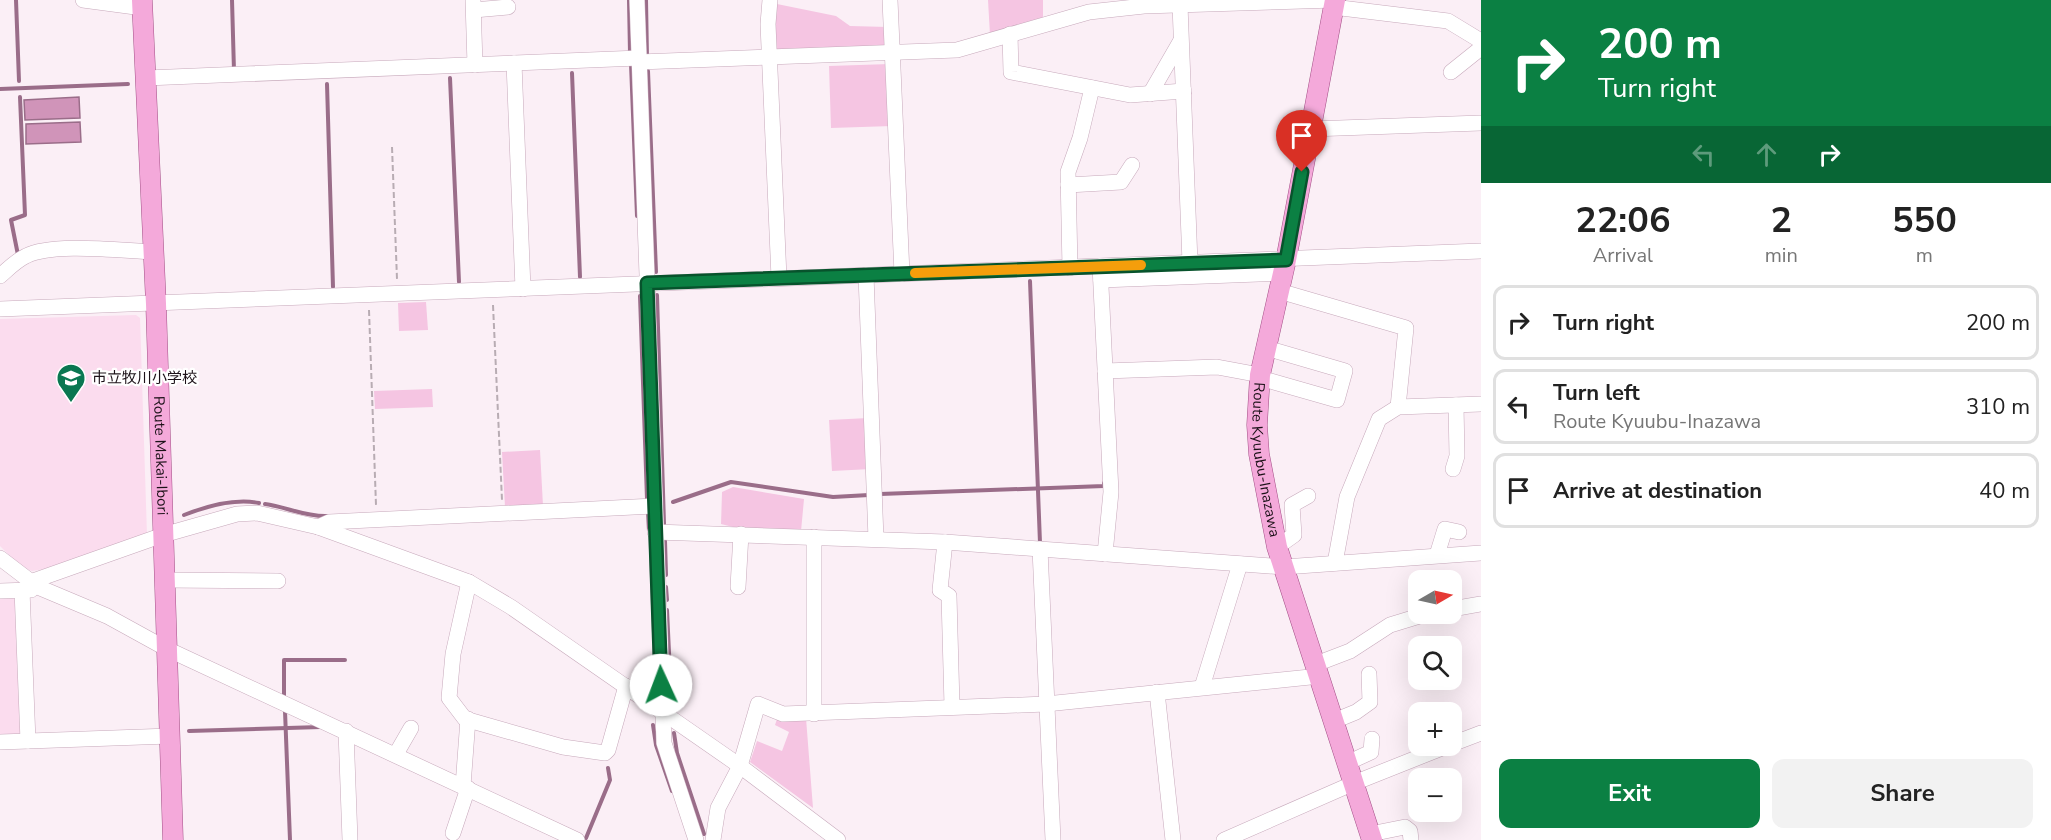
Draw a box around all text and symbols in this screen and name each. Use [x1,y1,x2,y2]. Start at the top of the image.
text: 200 m [1598,16,1722,73]
icon: right [1499,24,1577,102]
text: Turn right [1598,70,1716,107]
pin [1276,110,1327,172]
icon: arrive [1285,119,1318,152]
icon: left [1687,138,1720,171]
icon: ahead [1750,138,1783,171]
icon: right [1813,138,1846,171]
text: 22:06 [1575,196,1671,245]
text: 2 [1770,196,1792,245]
text: 550 [1892,196,1957,245]
text: Arrival [1593,242,1653,269]
text: min [1765,242,1798,269]
text: m [1916,242,1933,269]
icon: right [1502,306,1535,339]
text: Turn right [1553,308,1654,338]
text: 200 m [1966,308,2030,338]
school or university icon: 市立牧川小学校 [55,362,87,404]
place label: 市立牧川小学校 [92,368,197,388]
text: Turn left [1553,378,1640,408]
street label: Route Kyuubu-Inazawa [1247,382,1285,539]
icon: left [1502,390,1535,423]
text: 310 m [1966,392,2030,422]
street label: Route Makai-Ibori [149,396,173,516]
text: Route Kyuubu-Inazawa [1553,408,1761,435]
icon: arrive [1502,474,1535,507]
text: Arrive at destination [1553,476,1762,506]
text: 40 m [1979,476,2030,506]
north arrow [1408,570,1462,624]
map controls [1408,570,1462,822]
button: search [1408,636,1462,690]
position arrow [629,653,693,717]
button: + [1408,702,1462,756]
button: Exit [1499,759,1760,828]
button: Share [1772,759,2033,828]
button: − [1408,768,1462,822]

